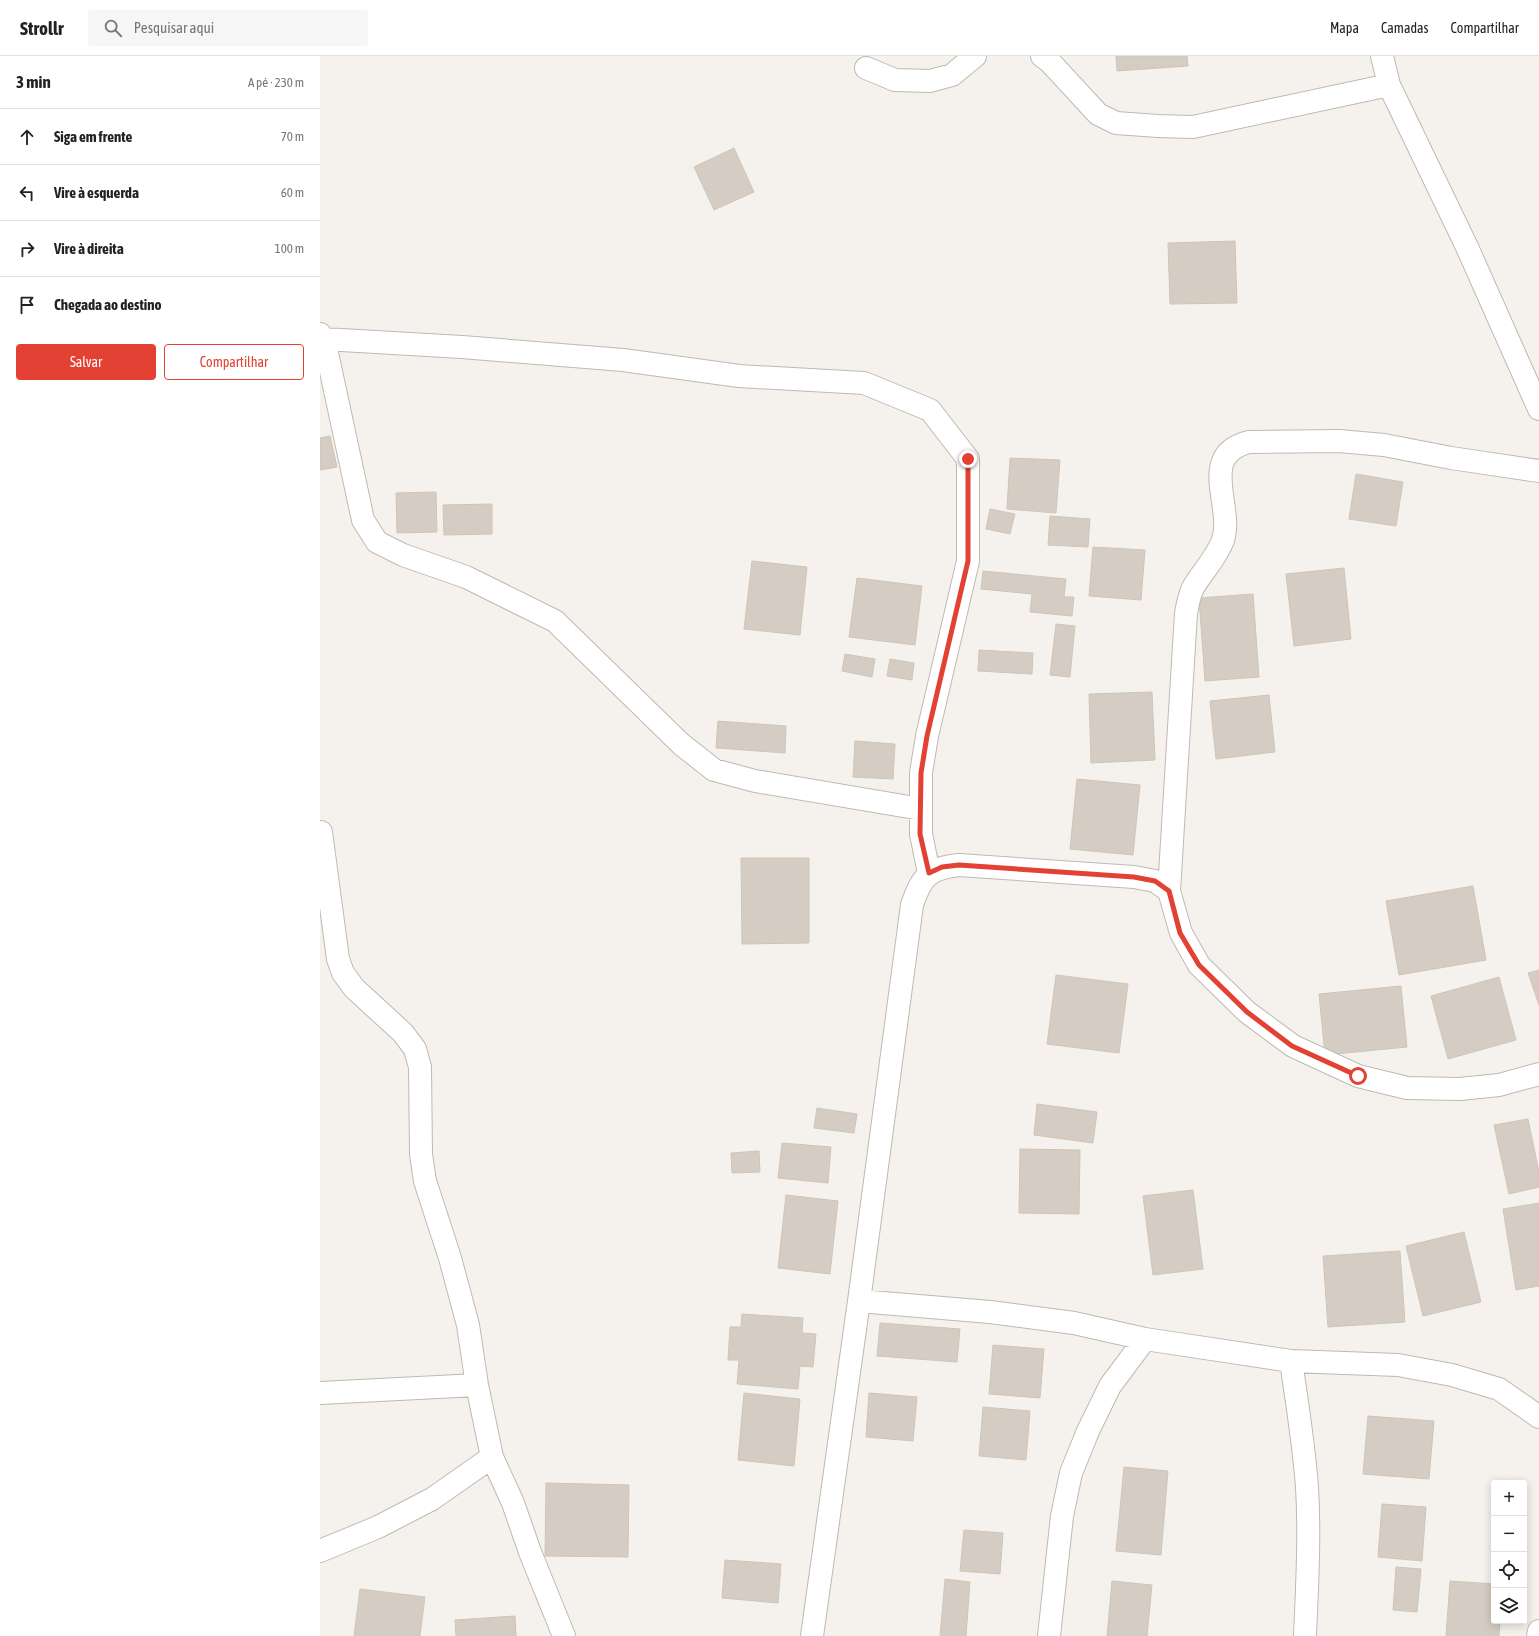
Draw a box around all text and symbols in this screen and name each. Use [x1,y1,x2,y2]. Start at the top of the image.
search box [88,10,368,46]
text: Strollr [20,17,64,39]
icon: search [102,17,124,39]
text: Pesquisar aqui [134,19,214,36]
text: Mapa [1330,20,1359,36]
text: Camadas [1381,20,1429,36]
text: Compartilhar [1451,20,1519,36]
text: 3 min [16,72,51,92]
text: A pé · 230 m [248,75,304,90]
icon: ahead [16,126,38,148]
text: Siga em frente [54,128,132,145]
text: 70 m [281,129,304,144]
icon: left [16,182,38,204]
text: Vire à esquerda [54,184,139,201]
text: 60 m [281,185,304,200]
icon: right [16,238,38,260]
text: Vire à direita [54,240,124,257]
text: 100 m [275,241,304,256]
icon: arrive [16,294,38,316]
text: Chegada ao destino [54,296,162,313]
button: Salvar [16,344,156,380]
button: Compartilhar [164,344,304,380]
route end [959,450,977,468]
route start [1349,1067,1367,1085]
map controls [1491,1480,1527,1624]
button: + [1491,1480,1527,1516]
button: − [1491,1516,1527,1552]
button: locate [1491,1552,1527,1588]
button: layers [1491,1588,1527,1624]

